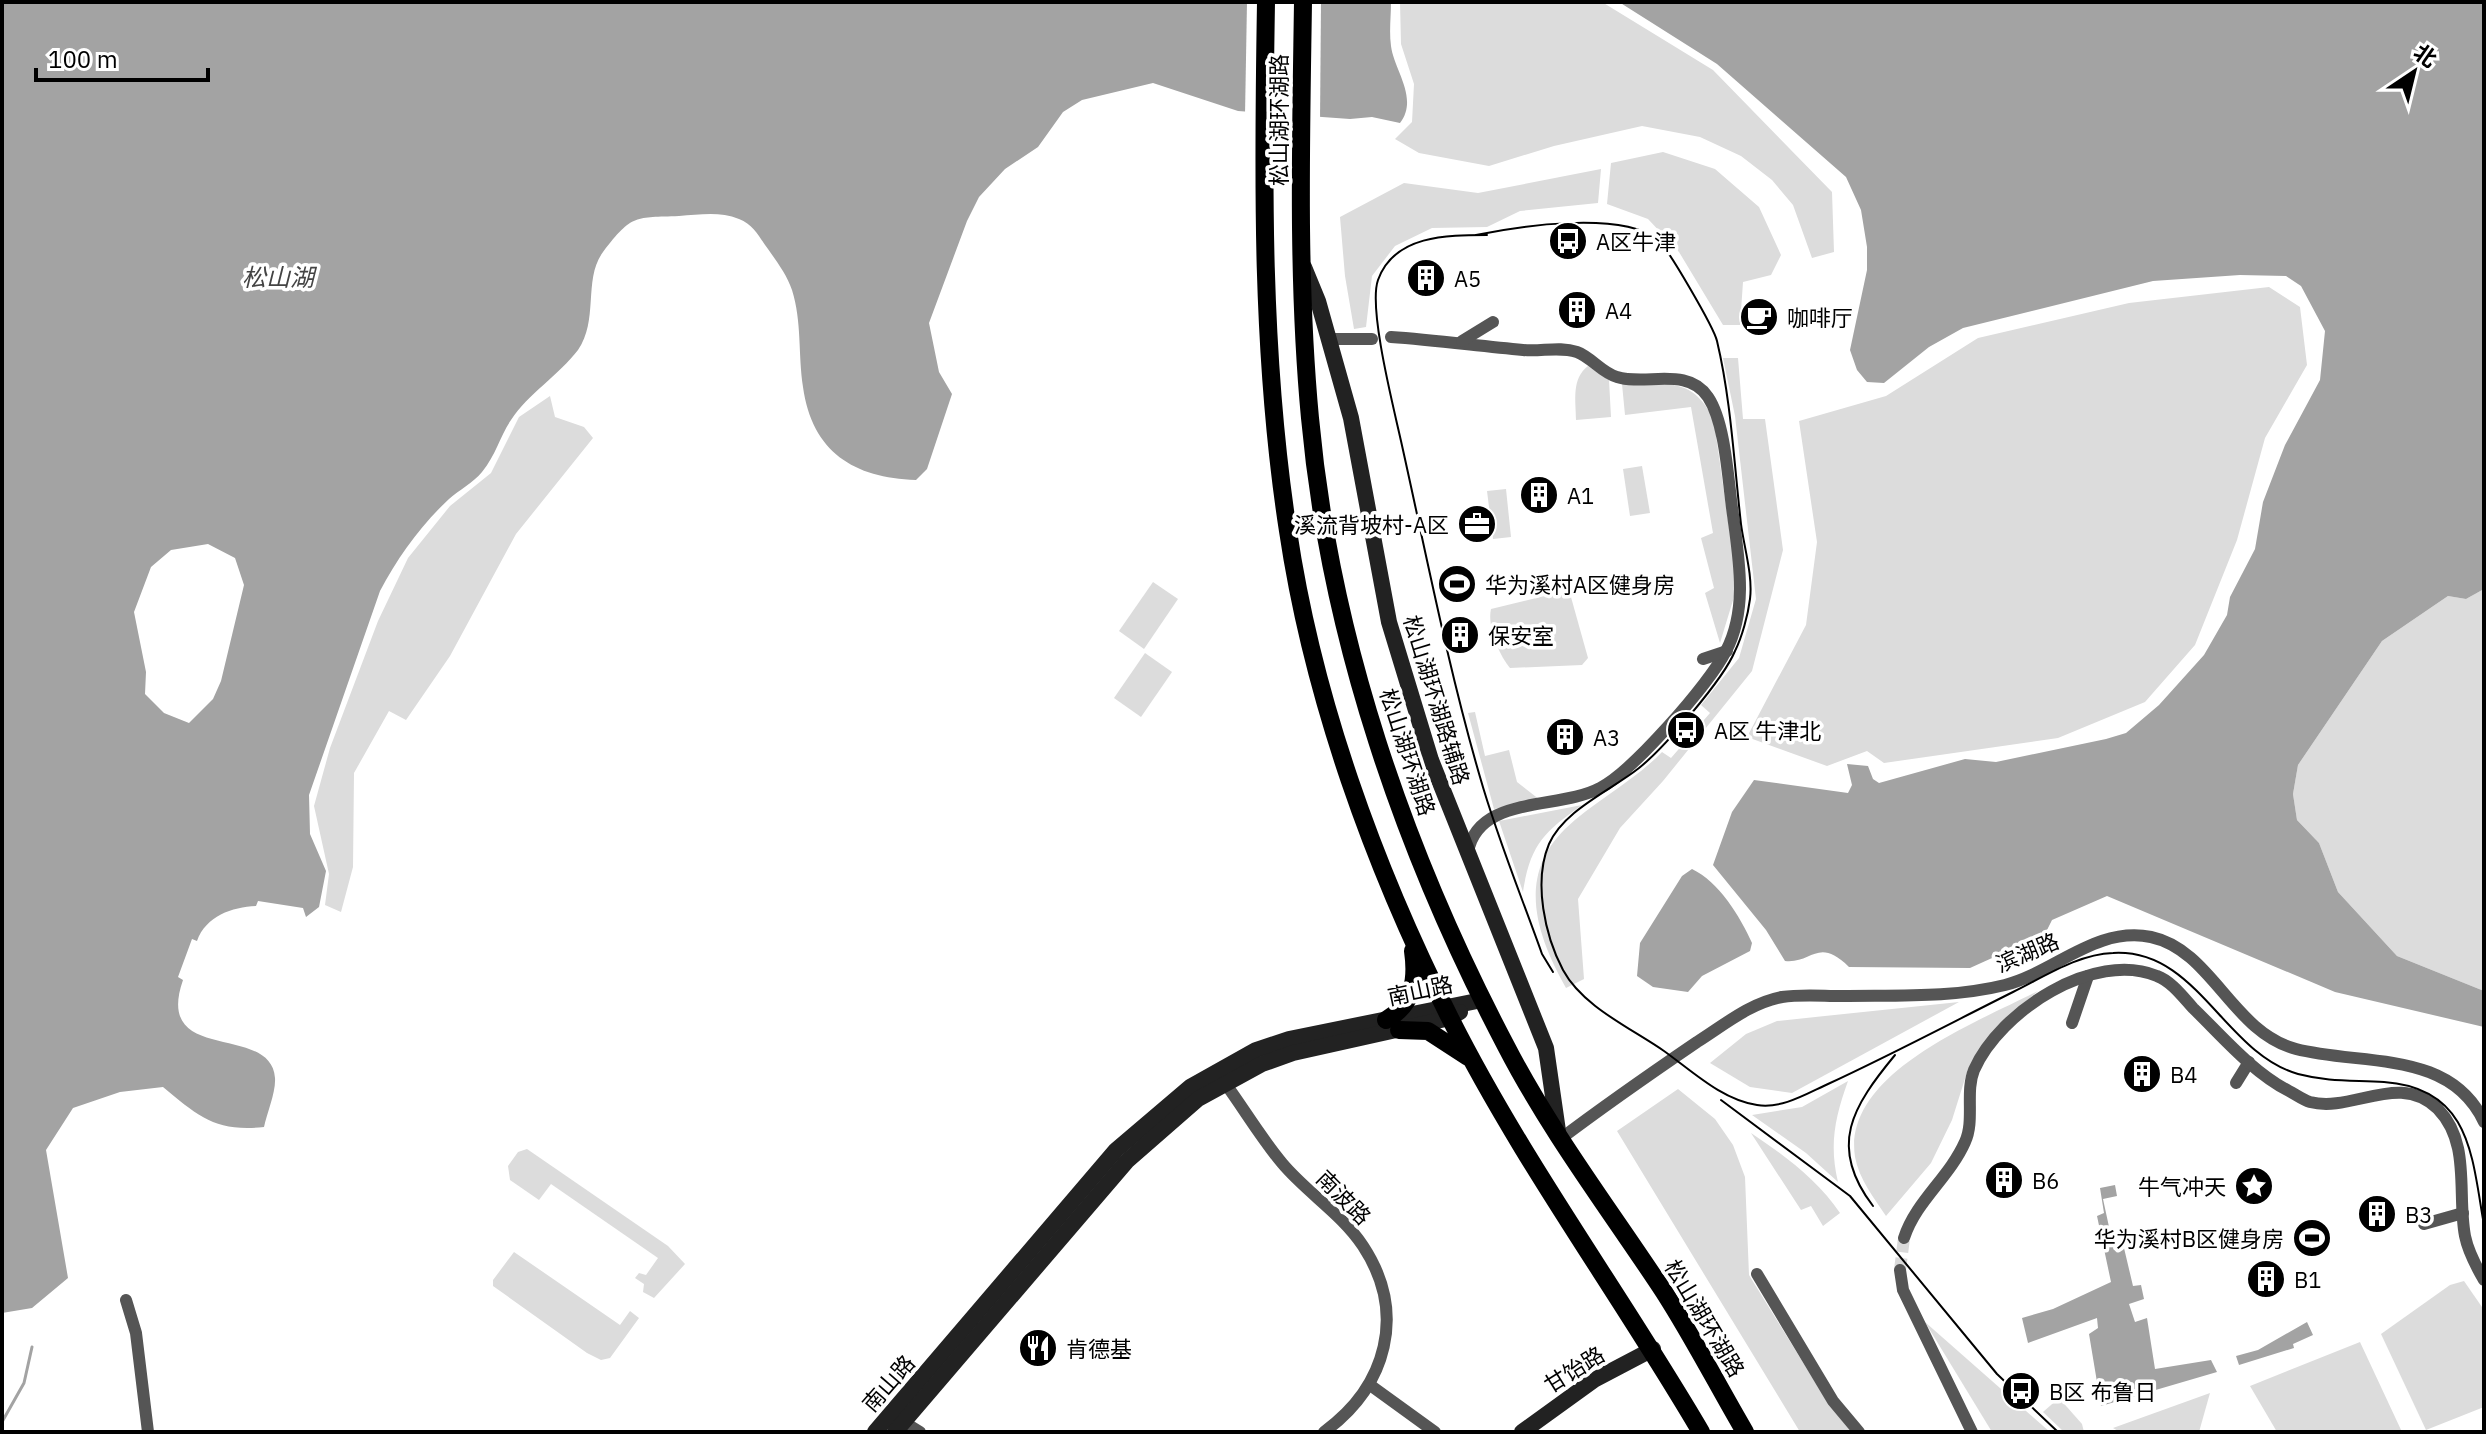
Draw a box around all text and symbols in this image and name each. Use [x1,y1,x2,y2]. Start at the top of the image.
scale bar [36,32,208,82]
north arrow [2374,32,2454,112]
text: 北 [2408,37,2443,73]
text: 100 m [48,43,118,75]
street label: 松山湖环湖路 [1264,54,1293,186]
bus stop icon: A区牛津 [1547,220,1589,262]
place label: A区牛津 [1596,227,1676,256]
building icon: A5 [1405,257,1447,299]
water label: 松山湖 [242,261,318,293]
place label: A5 [1454,264,1481,293]
building icon: A4 [1556,289,1598,331]
place label: A4 [1605,296,1632,325]
cafe icon: 咖啡厅 [1738,296,1780,338]
place label: 咖啡厅 [1787,303,1853,332]
building icon: A1 [1518,474,1560,516]
place label: A1 [1567,481,1594,510]
office icon: 溪流背坡村-A区 [1456,503,1498,545]
place label: 溪流背坡村-A区 [1294,510,1449,539]
sports icon: 华为溪村A区健身房 [1436,563,1478,605]
place label: 华为溪村A区健身房 [1485,570,1675,599]
street label: 松山湖环湖路辅路 [1399,612,1475,788]
building icon: 保安室 [1439,614,1481,656]
place label: 保安室 [1488,621,1554,650]
street label: 松山湖环湖路 [1375,685,1441,819]
bus stop icon: A区 牛津北 [1665,709,1707,751]
building icon: A3 [1544,716,1586,758]
place label: A区 牛津北 [1714,716,1821,745]
place label: A3 [1593,723,1620,752]
street label: 滨湖路 [1991,926,2063,978]
street label: 南山路 [1385,969,1455,1011]
building icon: B4 [2121,1053,2163,1095]
place label: B4 [2170,1060,2198,1089]
building icon: B6 [1983,1159,2025,1201]
street label: 南波路 [1310,1163,1378,1231]
place icon: 牛气冲天 [2233,1165,2275,1207]
place label: B6 [2032,1166,2060,1195]
place label: 牛气冲天 [2138,1172,2226,1201]
building icon: B3 [2356,1193,2398,1235]
place label: B3 [2405,1200,2433,1229]
sports icon: 华为溪村B区健身房 [2291,1217,2333,1259]
place label: 华为溪村B区健身房 [2094,1224,2284,1253]
street label: 松山湖环湖路 [1659,1254,1751,1382]
building icon: B1 [2245,1258,2287,1300]
place label: B1 [2294,1265,2322,1294]
restaurant icon: 肯德基 [1017,1327,1059,1369]
place label: 肯德基 [1066,1334,1132,1363]
street label: 甘饴路 [1538,1339,1610,1399]
street label: 南山路 [855,1349,921,1417]
bus stop icon: B区 布鲁日 [2000,1370,2042,1412]
place label: B区 布鲁日 [2049,1377,2157,1406]

